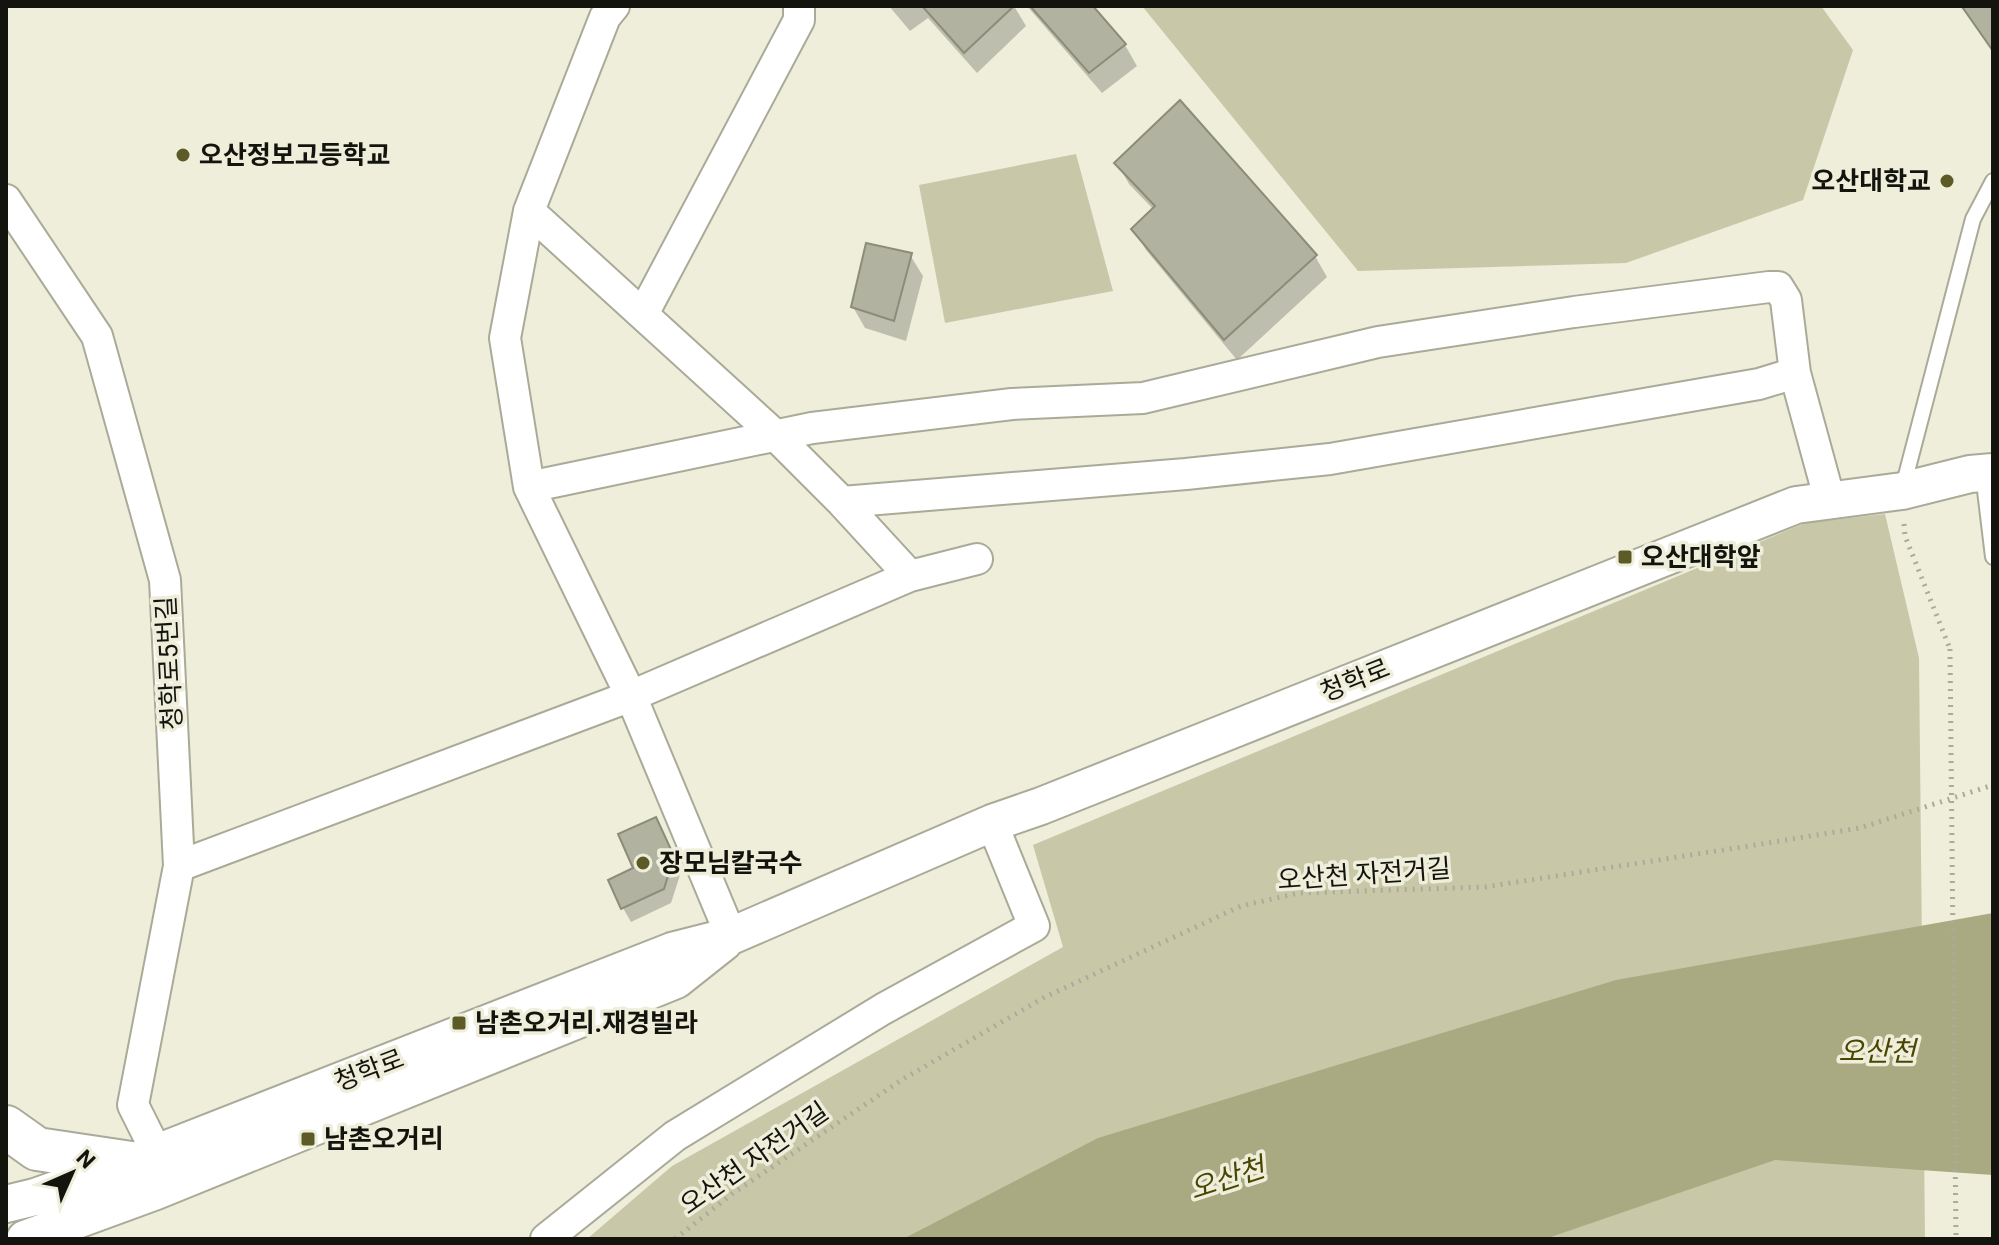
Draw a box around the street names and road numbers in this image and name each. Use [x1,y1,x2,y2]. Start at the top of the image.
street label: 청학로5번길 [151,595,187,731]
street label: 청학로 [1316,653,1394,707]
street label: 오산천 자전거길 [1276,853,1452,895]
street label: 청학로 [330,1043,408,1097]
street label: 오산천 자전거길 [674,1096,834,1220]

